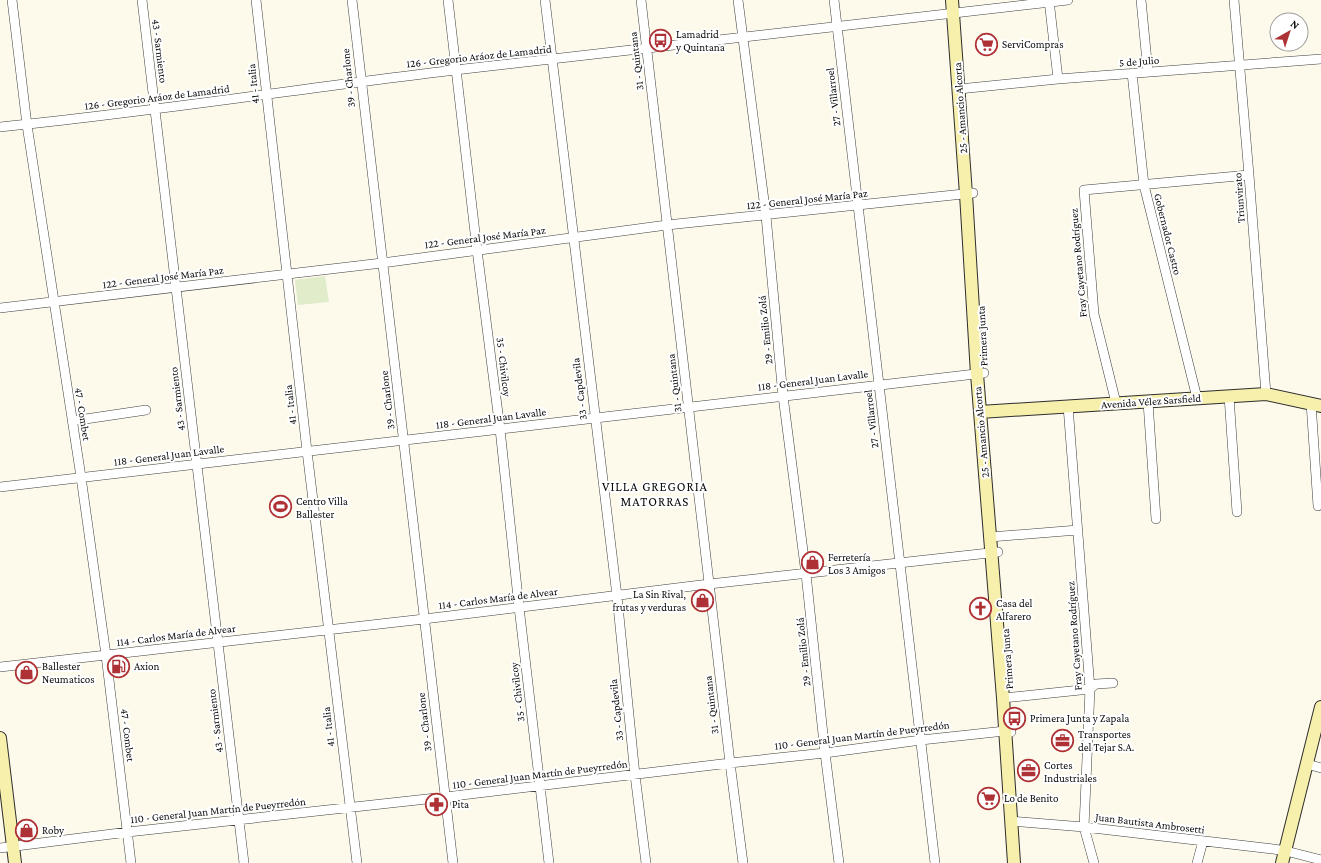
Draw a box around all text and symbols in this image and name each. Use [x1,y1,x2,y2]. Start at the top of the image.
north arrow [1269,12,1309,52]
text: N [1289,17,1302,32]
street label: 43 - Sarmiento [150,18,170,84]
bus stop icon: Lamadrid y Quintana [647,27,673,53]
place label: Lamadrid y Quintana [675,28,725,54]
street label: 31 - Quintana [626,31,646,91]
supermarket icon: ServiCompras [974,31,1000,57]
place label: ServiCompras [1002,38,1064,51]
street label: 126 - Gregorio Aráoz de Lamadrid [406,42,552,71]
street label: 39 - Charlone [339,48,357,108]
street label: 5 de Julio [1118,54,1160,69]
street label: 25 - Amancio Alcorta [951,62,969,154]
street label: 41 - Italia [245,63,261,105]
street label: 27 - Villarroel [823,67,843,127]
street label: 126 - Gregorio Aráoz de Lamadrid [84,82,230,113]
street label: Triunvirato [1231,172,1247,223]
street label: 122 - General José María Paz [746,187,869,212]
street label: Gobernador Castro [1152,192,1184,277]
street label: Fray Cayetano Rodríguez [1067,208,1090,318]
street label: 122 - General José María Paz [424,224,547,251]
street label: 122 - General José María Paz [102,264,225,291]
street label: 29 - Emilio Zolá [755,295,775,365]
street label: Primera Junta [974,305,991,367]
street label: 35 - Chivilcoy [493,337,514,398]
street label: 31 - Quintana [664,353,684,413]
street label: 33 - Capdevila [569,357,590,421]
street label: 43 - Sarmiento [167,366,187,432]
street label: 118 - General Juan Lavalle [757,367,869,394]
street label: 39 - Charlone [377,370,397,430]
street label: 41 - Italia [282,384,298,426]
street label: 25 - Amancio Alcorta [971,386,991,478]
street label: 47 - Combet [73,387,93,442]
street label: 27 - Villarroel [861,389,881,449]
street label: Avenida Vélez Sarsfield [1100,391,1202,410]
street label: 118 - General Juan Lavalle [435,405,547,432]
street label: 118 - General Juan Lavalle [113,442,225,469]
district label: VILLA GREGORIA MATORRAS [602,479,708,509]
sports icon: Centro Villa Ballester [268,494,294,520]
place label: Centro Villa Ballester [296,495,348,520]
shop icon: Ferretería Los 3 Amigos [800,550,826,576]
place label: Ferretería Los 3 Amigos [828,551,886,577]
street label: Fray Cayetano Rodríguez [1064,581,1085,691]
street label: 114 - Carlos María de Alvear [438,585,558,611]
shop icon: La Sin Rival, frutas y verduras [689,587,715,613]
place label: La Sin Rival, frutas y verduras [613,588,686,614]
church icon: Casa del Alfarero [967,596,993,622]
place label: Casa del Alfarero [996,597,1033,622]
street label: 29 - Emilio Zolá [793,617,813,687]
street label: 114 - Carlos María de Alvear [116,622,236,648]
street label: Primera Junta [999,628,1016,690]
fuel station icon: Axion [105,653,131,679]
shop icon: Ballester Neumaticos [13,659,39,685]
place label: Ballester Neumaticos [42,660,95,685]
place label: Axion [134,660,159,672]
street label: 35 - Chivilcoy [507,661,528,722]
street label: 31 - Quintana [701,675,721,735]
street label: 33 - Capdevila [607,678,626,742]
street label: 43 - Sarmiento [205,688,225,754]
street label: 39 - Charlone [414,692,434,752]
bus stop icon: Primera Junta y Zapala [1002,705,1028,731]
street label: 41 - Italia [320,706,336,748]
street label: 47 - Combet [119,708,137,763]
place label: Primera Junta y Zapala [1030,712,1129,725]
street label: 110 - General Juan Martín de Pueyrredón [774,718,950,753]
office icon: Transportes del Tejar S.A. [1050,727,1076,753]
place label: Transportes del Tejar S.A. [1078,728,1134,754]
street label: 110 - General Juan Martín de Pueyrredón [452,757,628,792]
office icon: Cortes Industriales [1015,758,1041,784]
place label: Cortes Industriales [1044,759,1097,784]
supermarket icon: Lo de Benito [975,785,1001,811]
pharmacy icon: Pita [424,791,450,817]
place label: Lo de Benito [1004,792,1059,804]
street label: 110 - General Juan Martín de Pueyrredón [130,795,306,826]
place label: Pita [452,798,469,810]
street label: Juan Bautista Ambrosetti [1094,810,1205,837]
shop icon: Roby [14,817,40,843]
place label: Roby [42,824,65,837]

